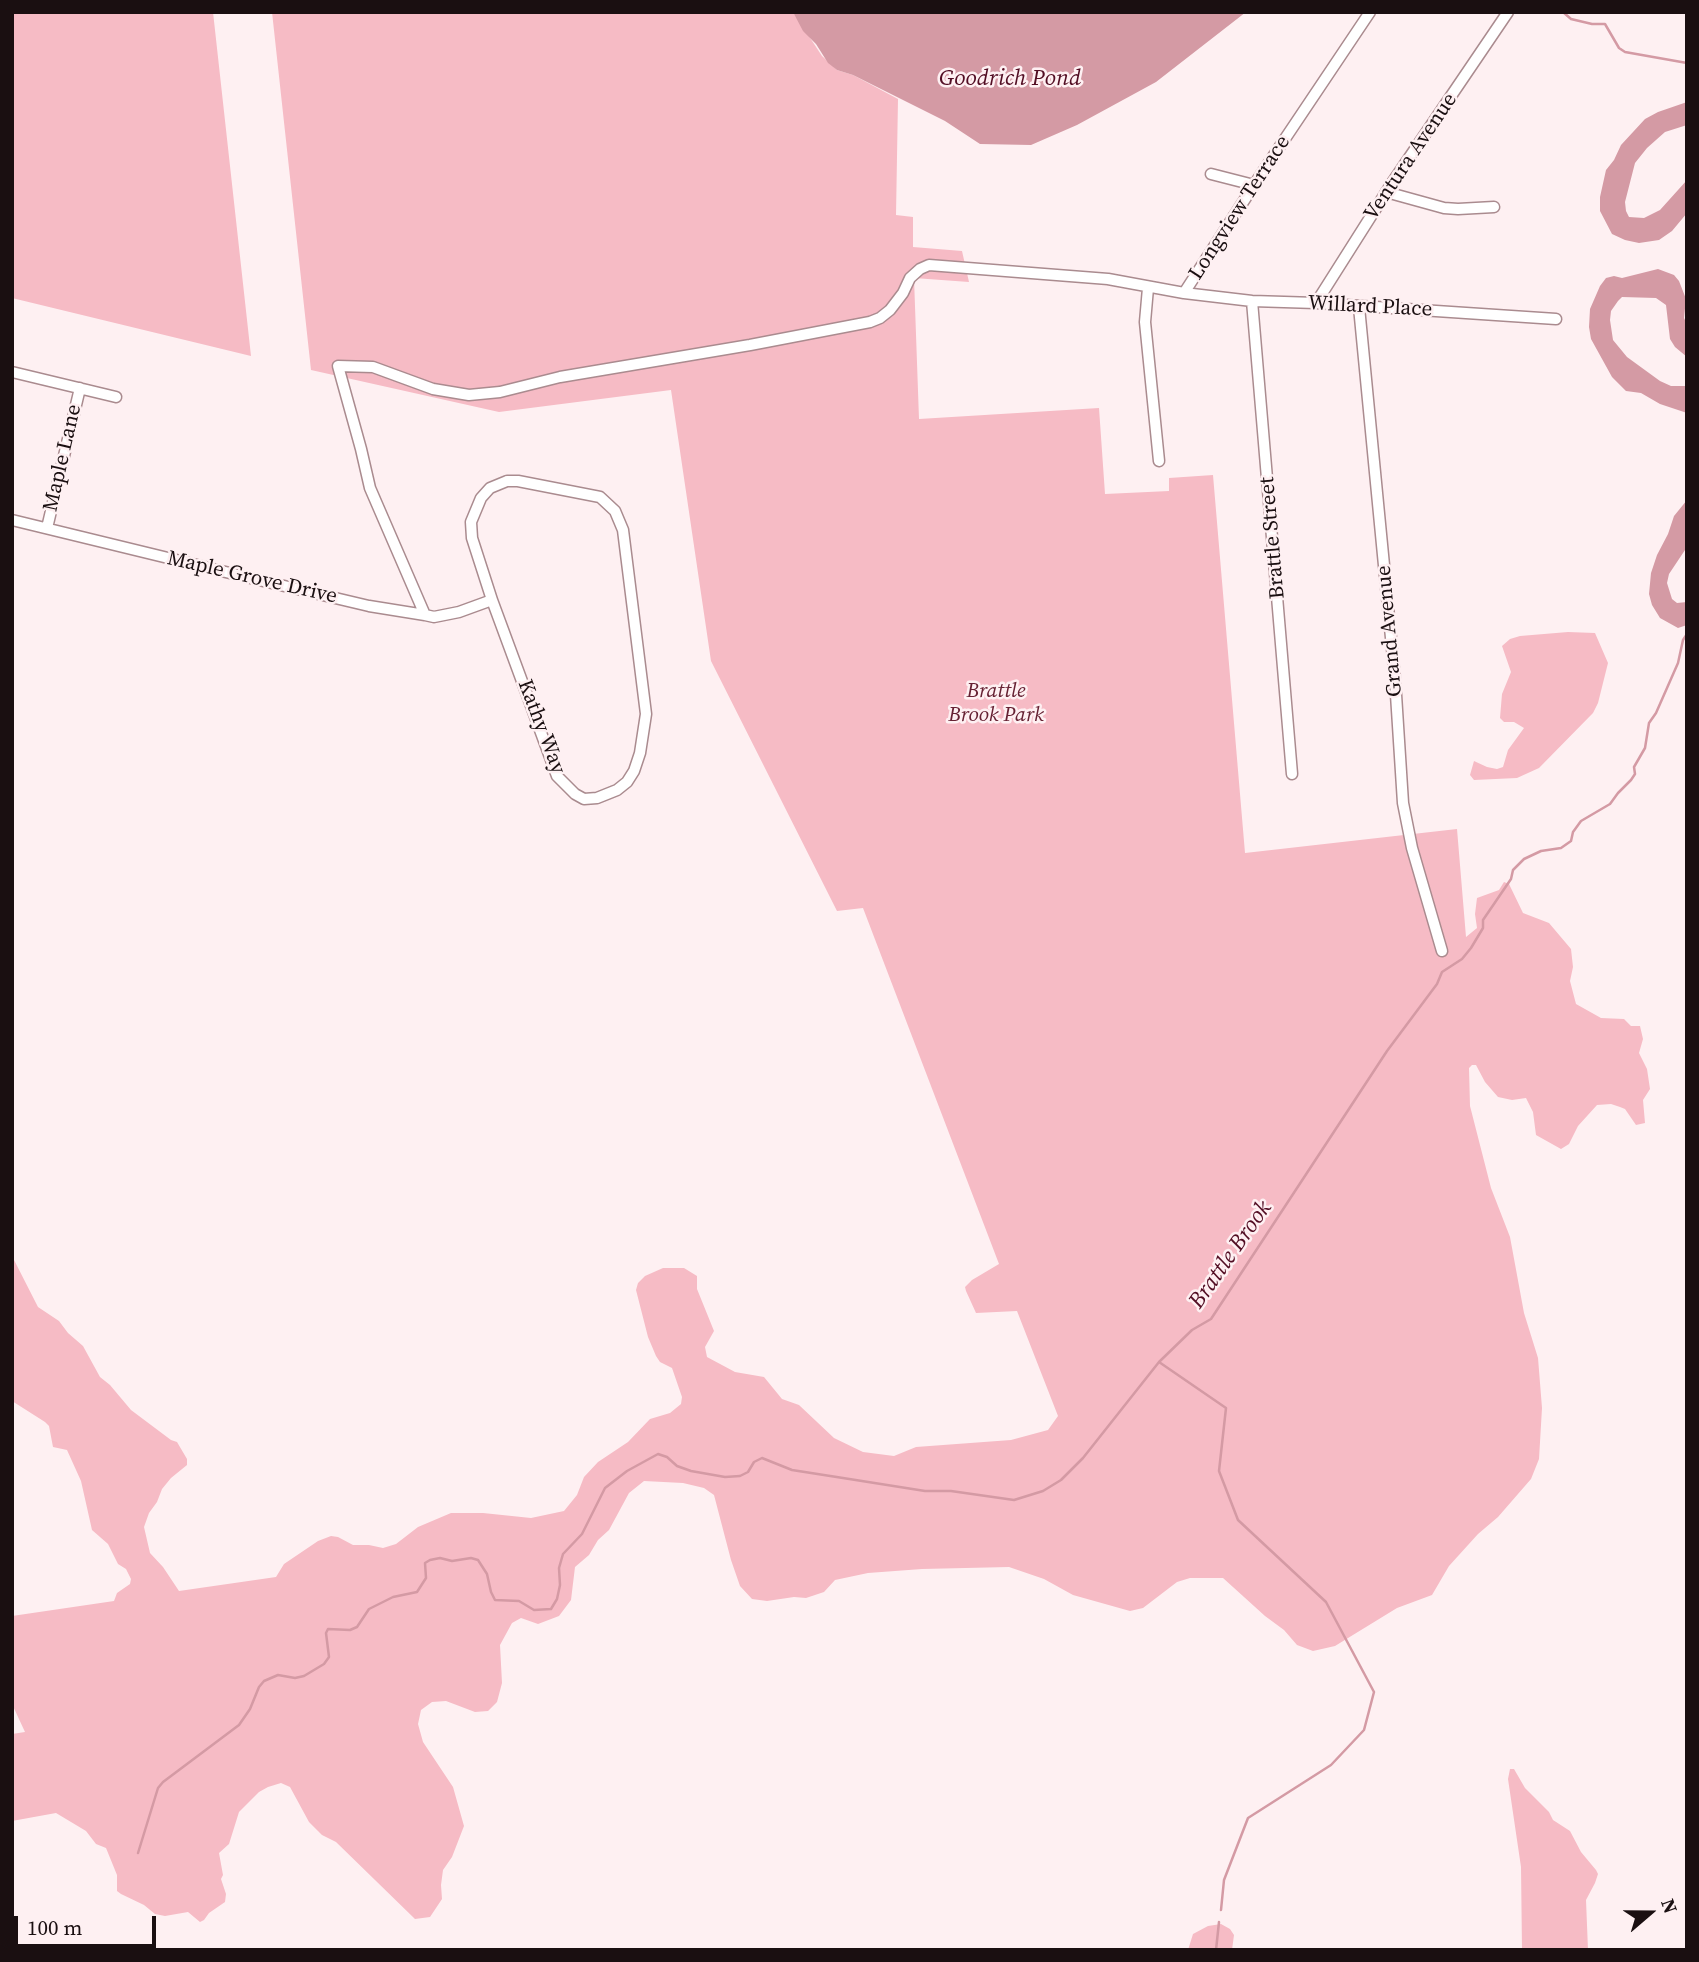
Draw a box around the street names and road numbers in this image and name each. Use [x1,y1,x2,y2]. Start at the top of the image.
street label: Ventura Avenue [1359,89,1463,225]
street label: Longview Terrace [1184,131,1296,285]
street label: Willard Place [1307,291,1433,323]
street label: Maple Lane [38,402,88,514]
street label: Brattle Street [1255,476,1291,600]
street label: Maple Grove Drive [165,546,339,610]
street label: Grand Avenue [1372,564,1408,698]
street label: Kathy Way [512,676,570,778]

